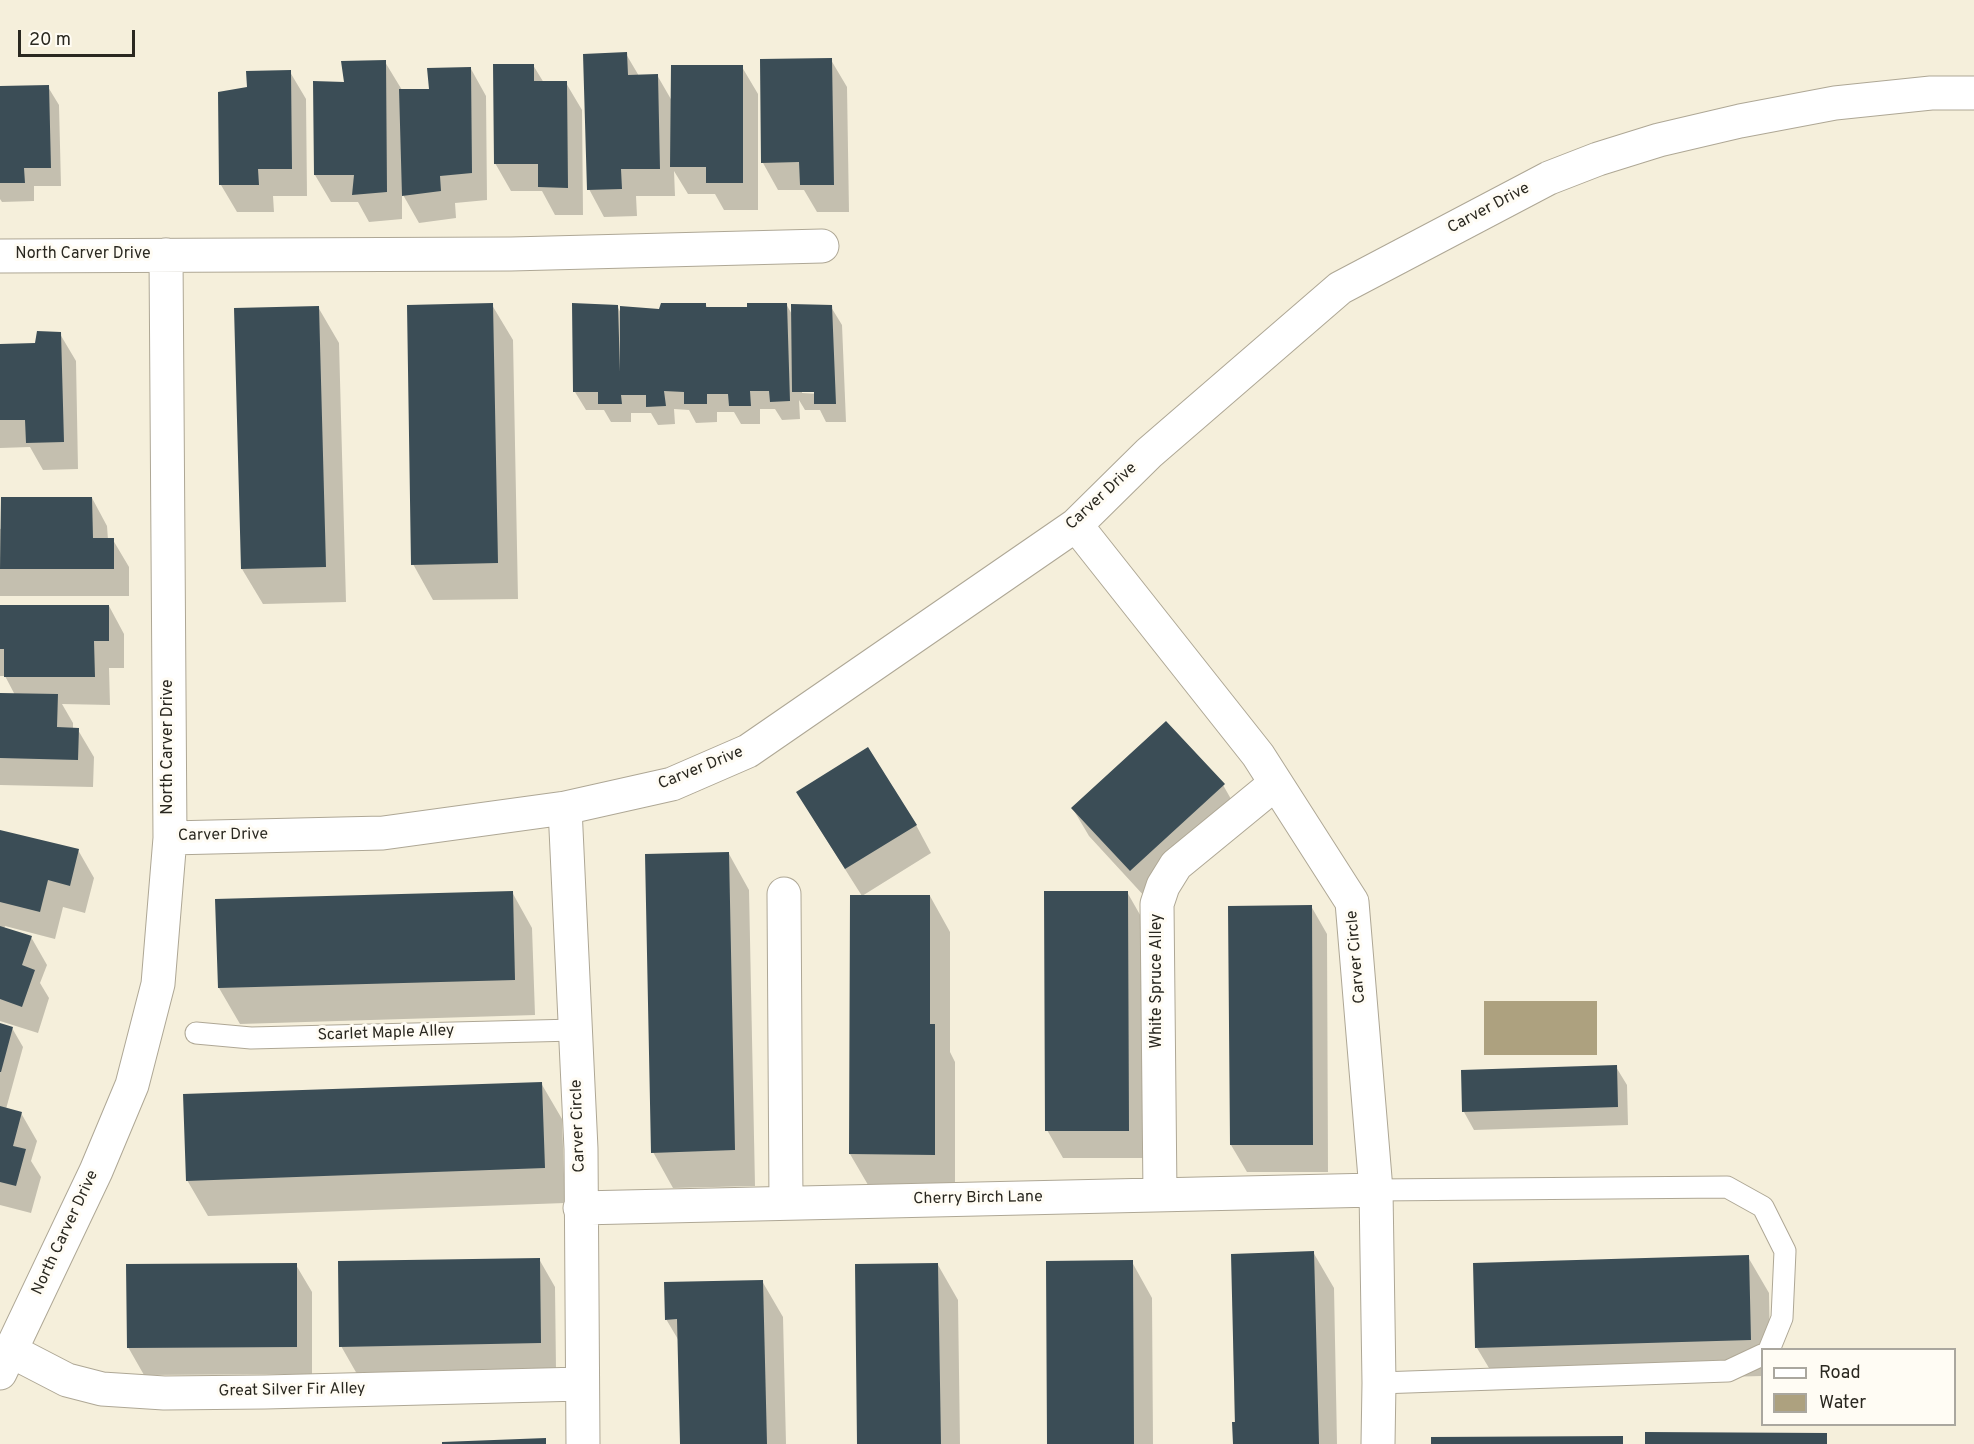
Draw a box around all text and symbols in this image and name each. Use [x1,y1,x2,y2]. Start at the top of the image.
scale bar [21,18,138,56]
text: 20 m [29,29,71,52]
street label: Carver Drive [1445,179,1533,239]
street label: North Carver Drive [15,245,151,265]
street label: Carver Drive [1063,459,1141,535]
street label: North Carver Drive [159,679,179,815]
street label: Carver Drive [656,743,746,795]
street label: Carver Drive [178,826,268,846]
street label: Carver Circle [1343,910,1371,1004]
street label: White Spruce Alley [1148,914,1168,1048]
street label: Scarlet Maple Alley [317,1022,455,1046]
street label: Carver Circle [568,1079,590,1173]
street label: North Carver Drive [29,1168,103,1298]
street label: Cherry Birch Lane [913,1188,1043,1210]
legend [1761,1348,1956,1426]
text: Road [1819,1362,1861,1385]
street label: Great Silver Fir Alley [218,1380,366,1402]
text: Water [1819,1392,1866,1415]

